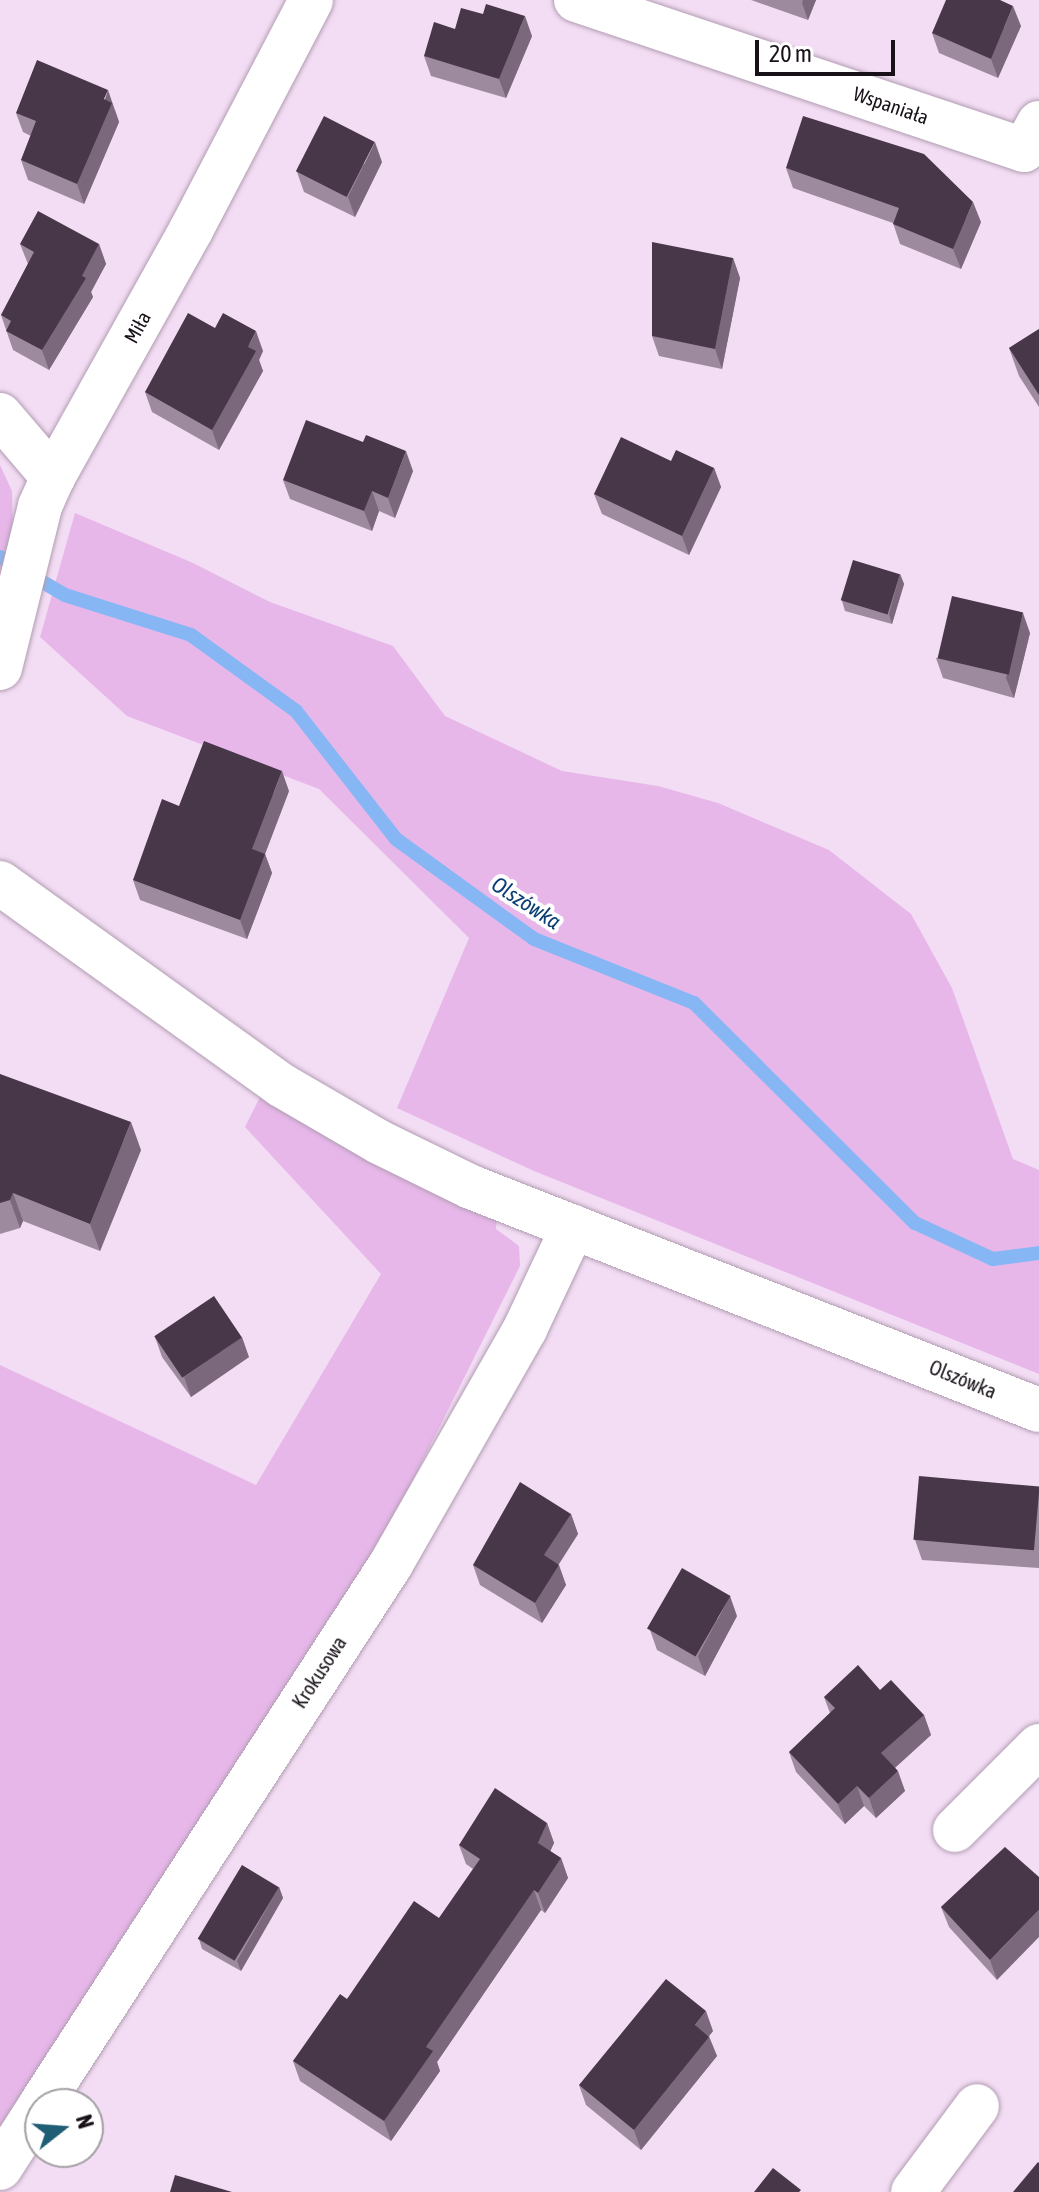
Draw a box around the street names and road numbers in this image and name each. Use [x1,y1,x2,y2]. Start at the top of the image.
street label: Wspaniała [850,81,932,129]
street label: Miła [119,307,155,347]
street label: Olszówka [926,1355,1000,1403]
street label: Krokusowa [287,1632,351,1712]

